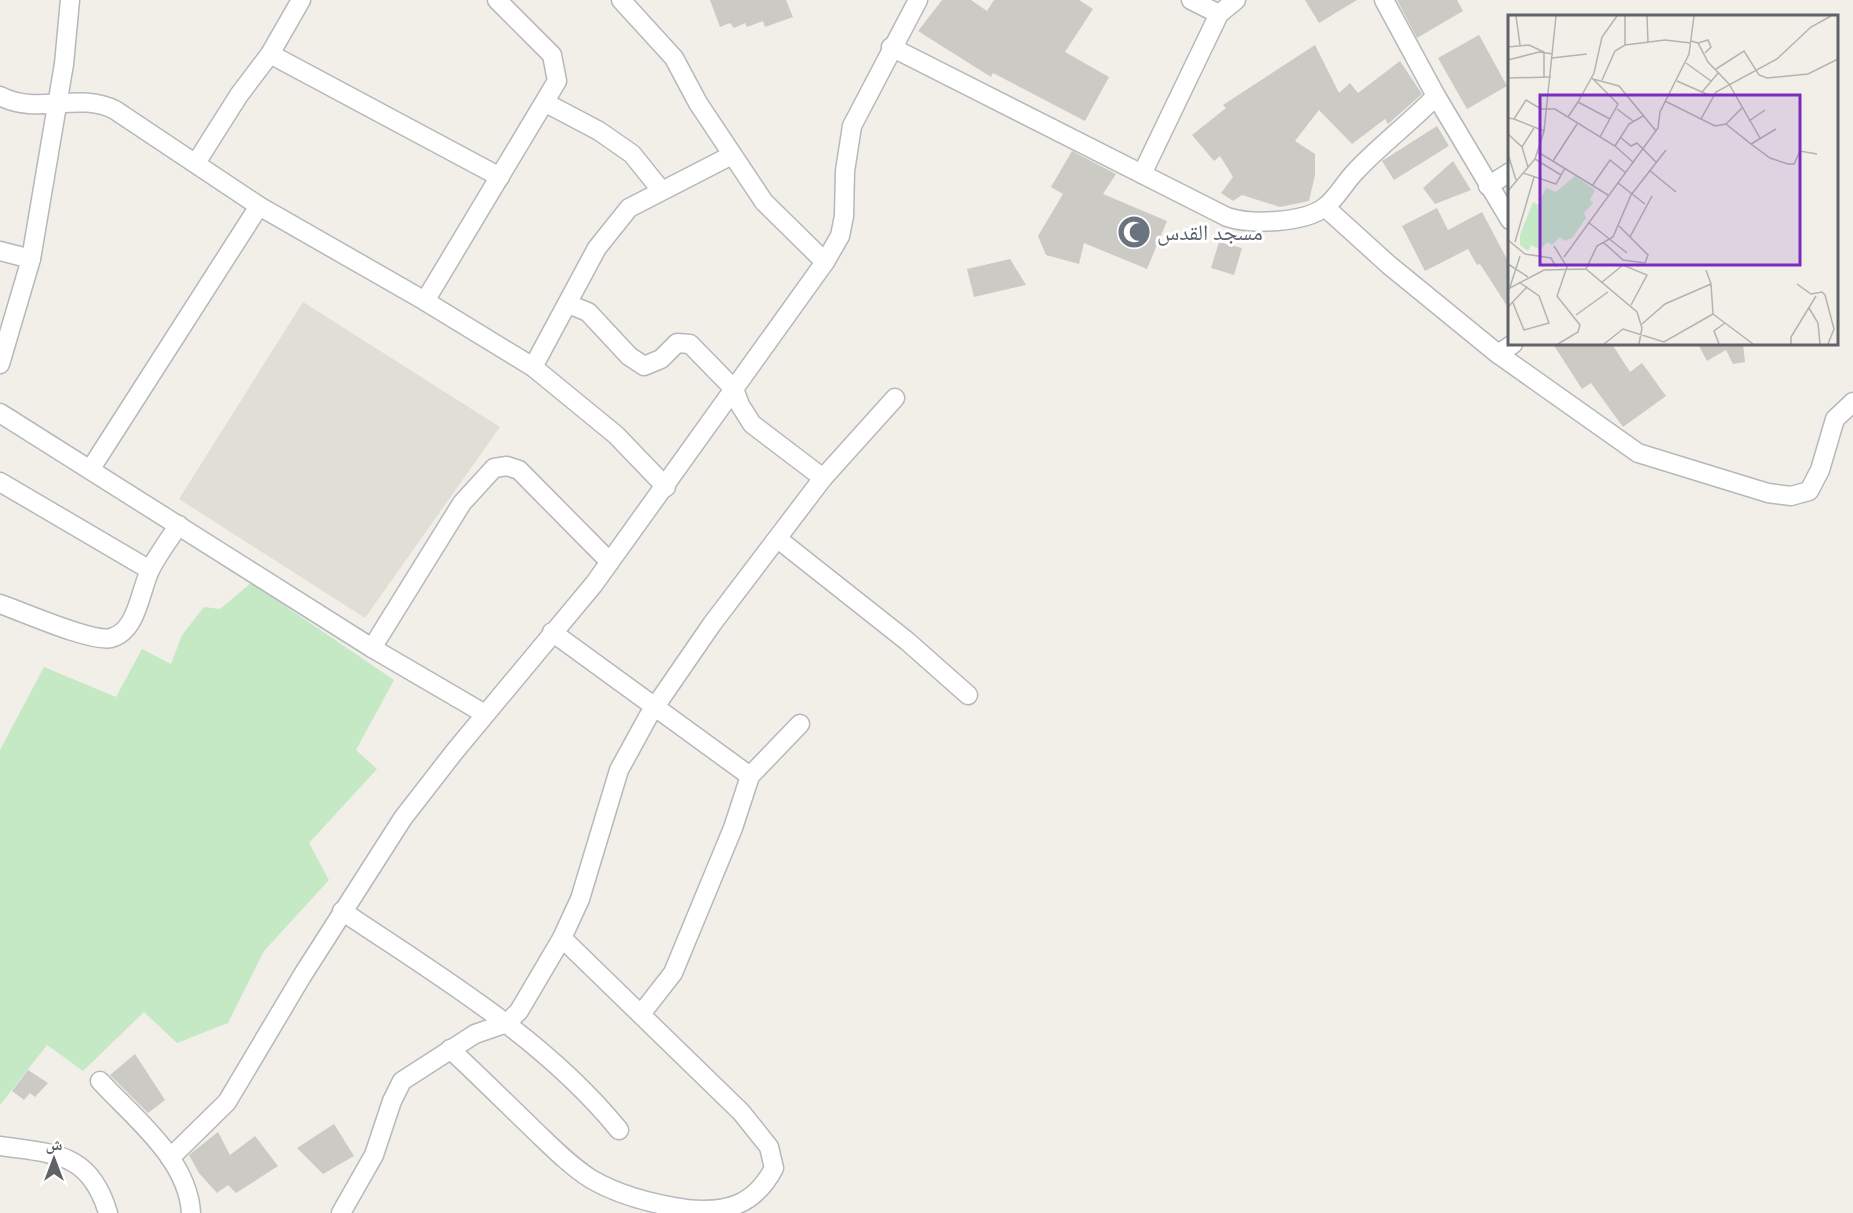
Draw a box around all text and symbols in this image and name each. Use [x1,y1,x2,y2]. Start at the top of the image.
inset map [1508,15,1838,345]
mosque icon: مسجد القدس [1116,214,1152,250]
place label: مسجد القدس [1157,215,1263,249]
north arrow [24,1129,84,1189]
text: ش [46,1132,63,1156]

